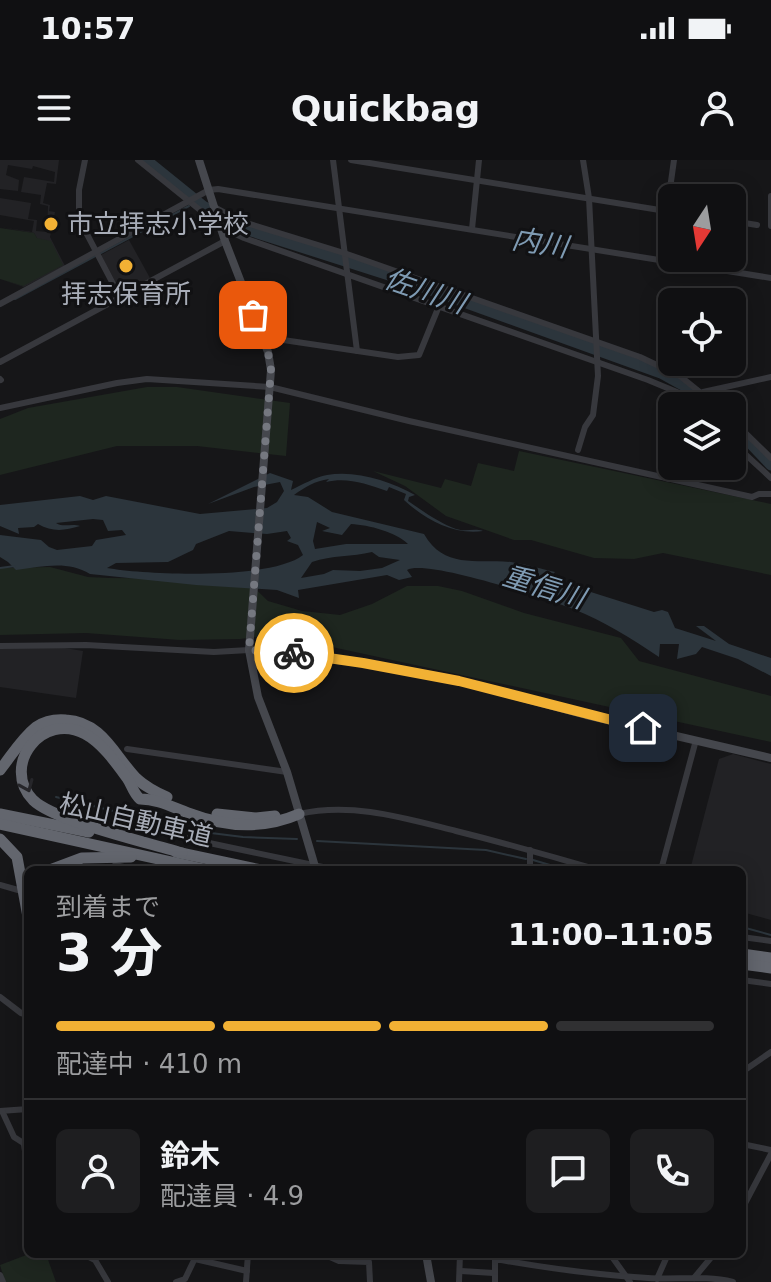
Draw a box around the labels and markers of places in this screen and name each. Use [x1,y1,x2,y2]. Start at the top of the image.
place label: 市立拝志小学校 [67,209,249,239]
marker: 市立拝志小学校 [42,215,60,233]
marker: 拝志保育所 [117,257,135,275]
place label: 拝志保育所 [61,279,191,309]
pin [219,281,287,349]
pin [609,694,677,762]

